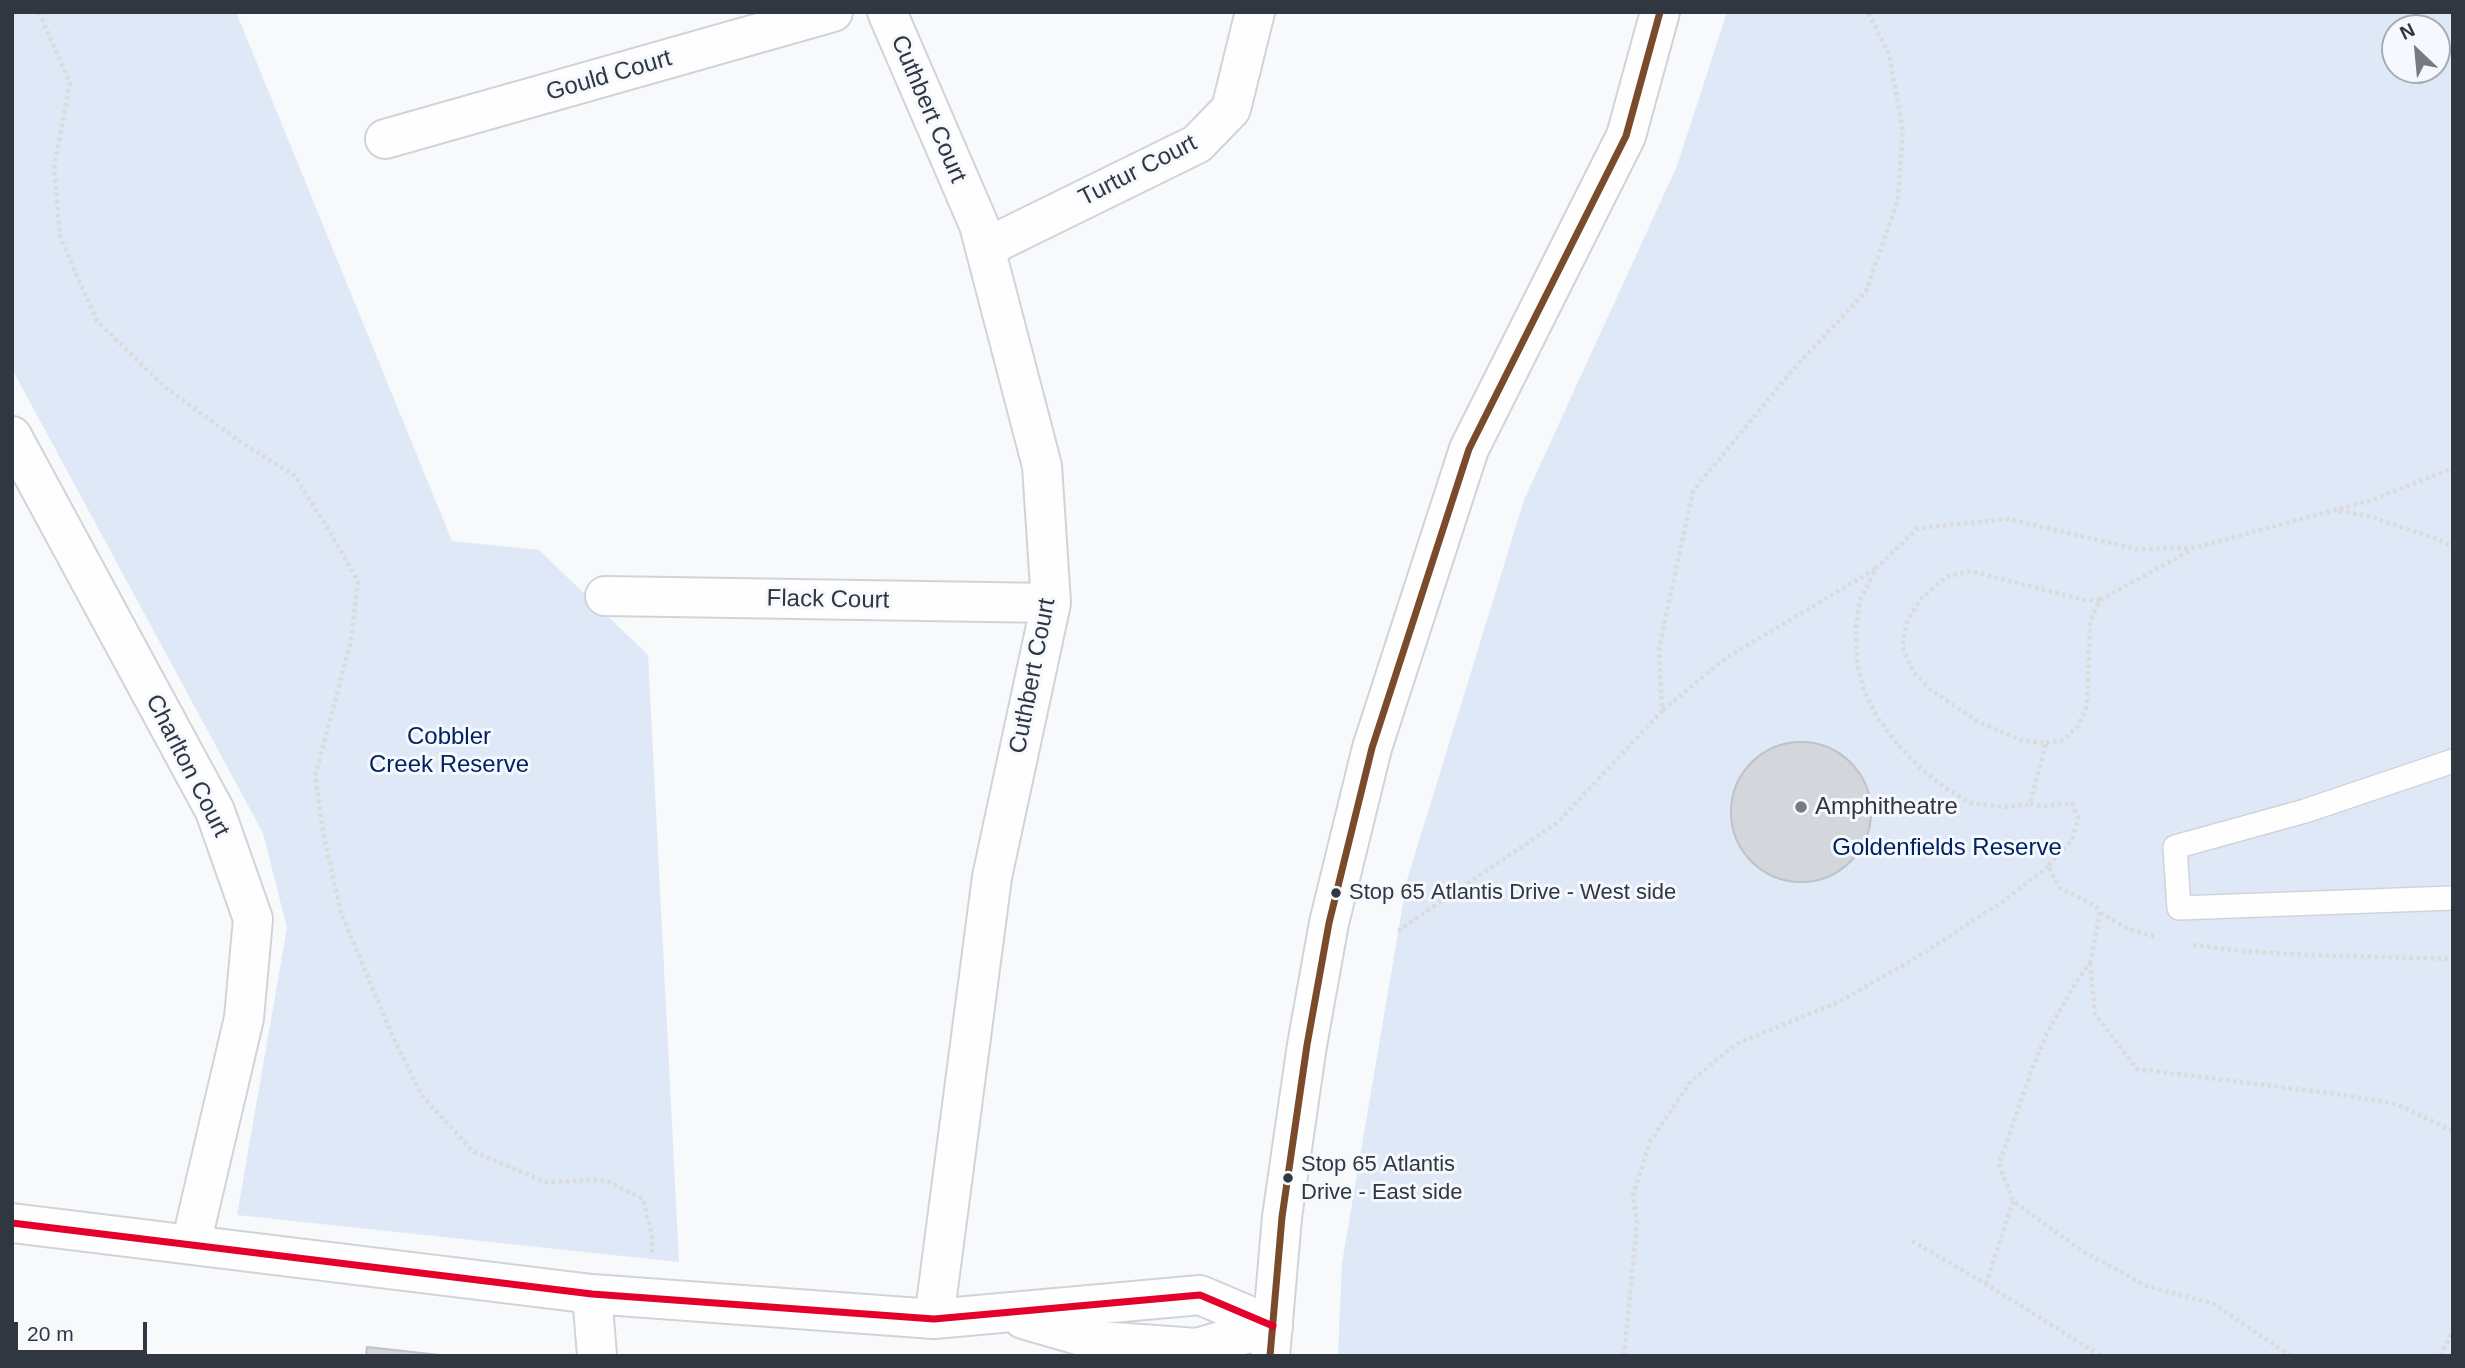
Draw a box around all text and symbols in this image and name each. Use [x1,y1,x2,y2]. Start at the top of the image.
north arrow [2381,14,2451,84]
text: N [2397,19,2418,44]
street label: Cuthbert Court [884,31,972,187]
street label: Gould Court [543,44,675,108]
street label: Turtur Court [1074,129,1202,213]
street label: Flack Court [766,585,890,615]
street label: Cuthbert Court [1004,596,1062,756]
street label: Charlton Court [139,690,235,842]
park label: Cobbler Creek Reserve [369,723,529,779]
place label: Amphitheatre [1815,793,1958,821]
marker: Amphitheatre [1793,799,1809,815]
park label: Goldenfields Reserve [1832,834,2062,862]
place label: Stop 65 Atlantis Drive - West side [1349,880,1676,906]
marker: Stop 65 Atlantis Drive - West side [1329,886,1343,900]
place label: Stop 65 Atlantis Drive - East side [1301,1152,1462,1204]
marker: Stop 65 Atlantis Drive - East side [1281,1171,1295,1185]
scale bar [18,1308,150,1352]
text: 20 m [27,1322,74,1345]

